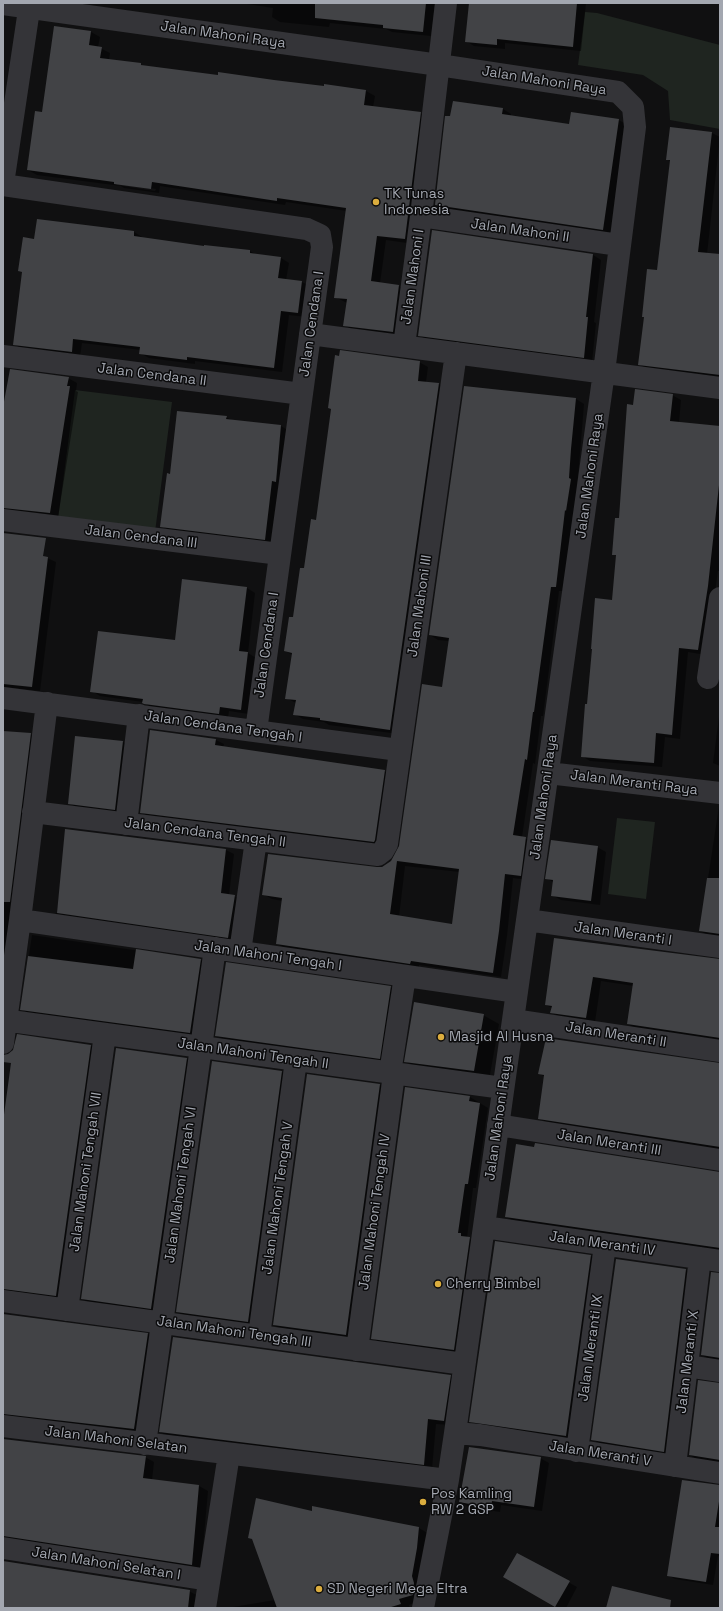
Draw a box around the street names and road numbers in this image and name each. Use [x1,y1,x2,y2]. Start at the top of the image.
street label: Jalan Mahoni Raya [159,18,287,52]
street label: Jalan Mahoni Raya [480,63,608,99]
street label: Jalan Mahoni II [470,216,570,246]
street label: Jalan Mahoni I [398,228,428,326]
street label: Jalan Cendana I [296,270,328,378]
street label: Jalan Cendana II [97,360,207,390]
street label: Jalan Mahoni Raya [573,412,607,540]
street label: Jalan Cendana III [84,522,198,552]
street label: Jalan Mahoni III [405,554,435,658]
street label: Jalan Cendana I [251,591,283,699]
street label: Jalan Cendana Tengah I [143,708,303,746]
street label: Jalan Mahoni Raya [527,733,561,861]
street label: Jalan Meranti Raya [569,767,699,799]
street label: Jalan Cendana Tengah II [123,815,287,851]
street label: Jalan Meranti I [573,919,673,949]
street label: Jalan Mahoni Tengah I [193,937,343,975]
street label: Jalan Meranti II [564,1019,668,1051]
street label: Jalan Mahoni Tengah II [176,1035,330,1073]
street label: Jalan Mahoni Raya [482,1054,516,1182]
street label: Jalan Mahoni Tengah VII [66,1091,106,1253]
street label: Jalan Mahoni Tengah VI [162,1106,200,1264]
street label: Jalan Mahoni Tengah V [259,1120,297,1276]
street label: Jalan Meranti III [556,1126,662,1160]
street label: Jalan Mahoni Tengah IV [356,1133,394,1291]
street label: Jalan Meranti IV [548,1228,656,1260]
street label: Jalan Meranti IX [575,1294,607,1402]
street label: Jalan Meranti X [673,1309,703,1415]
street label: Jalan Mahoni Tengah III [156,1313,312,1351]
street label: Jalan Mahoni Selatan [44,1423,188,1457]
street label: Jalan Meranti V [547,1438,653,1470]
street label: Jalan Mahoni Selatan I [30,1544,182,1584]

